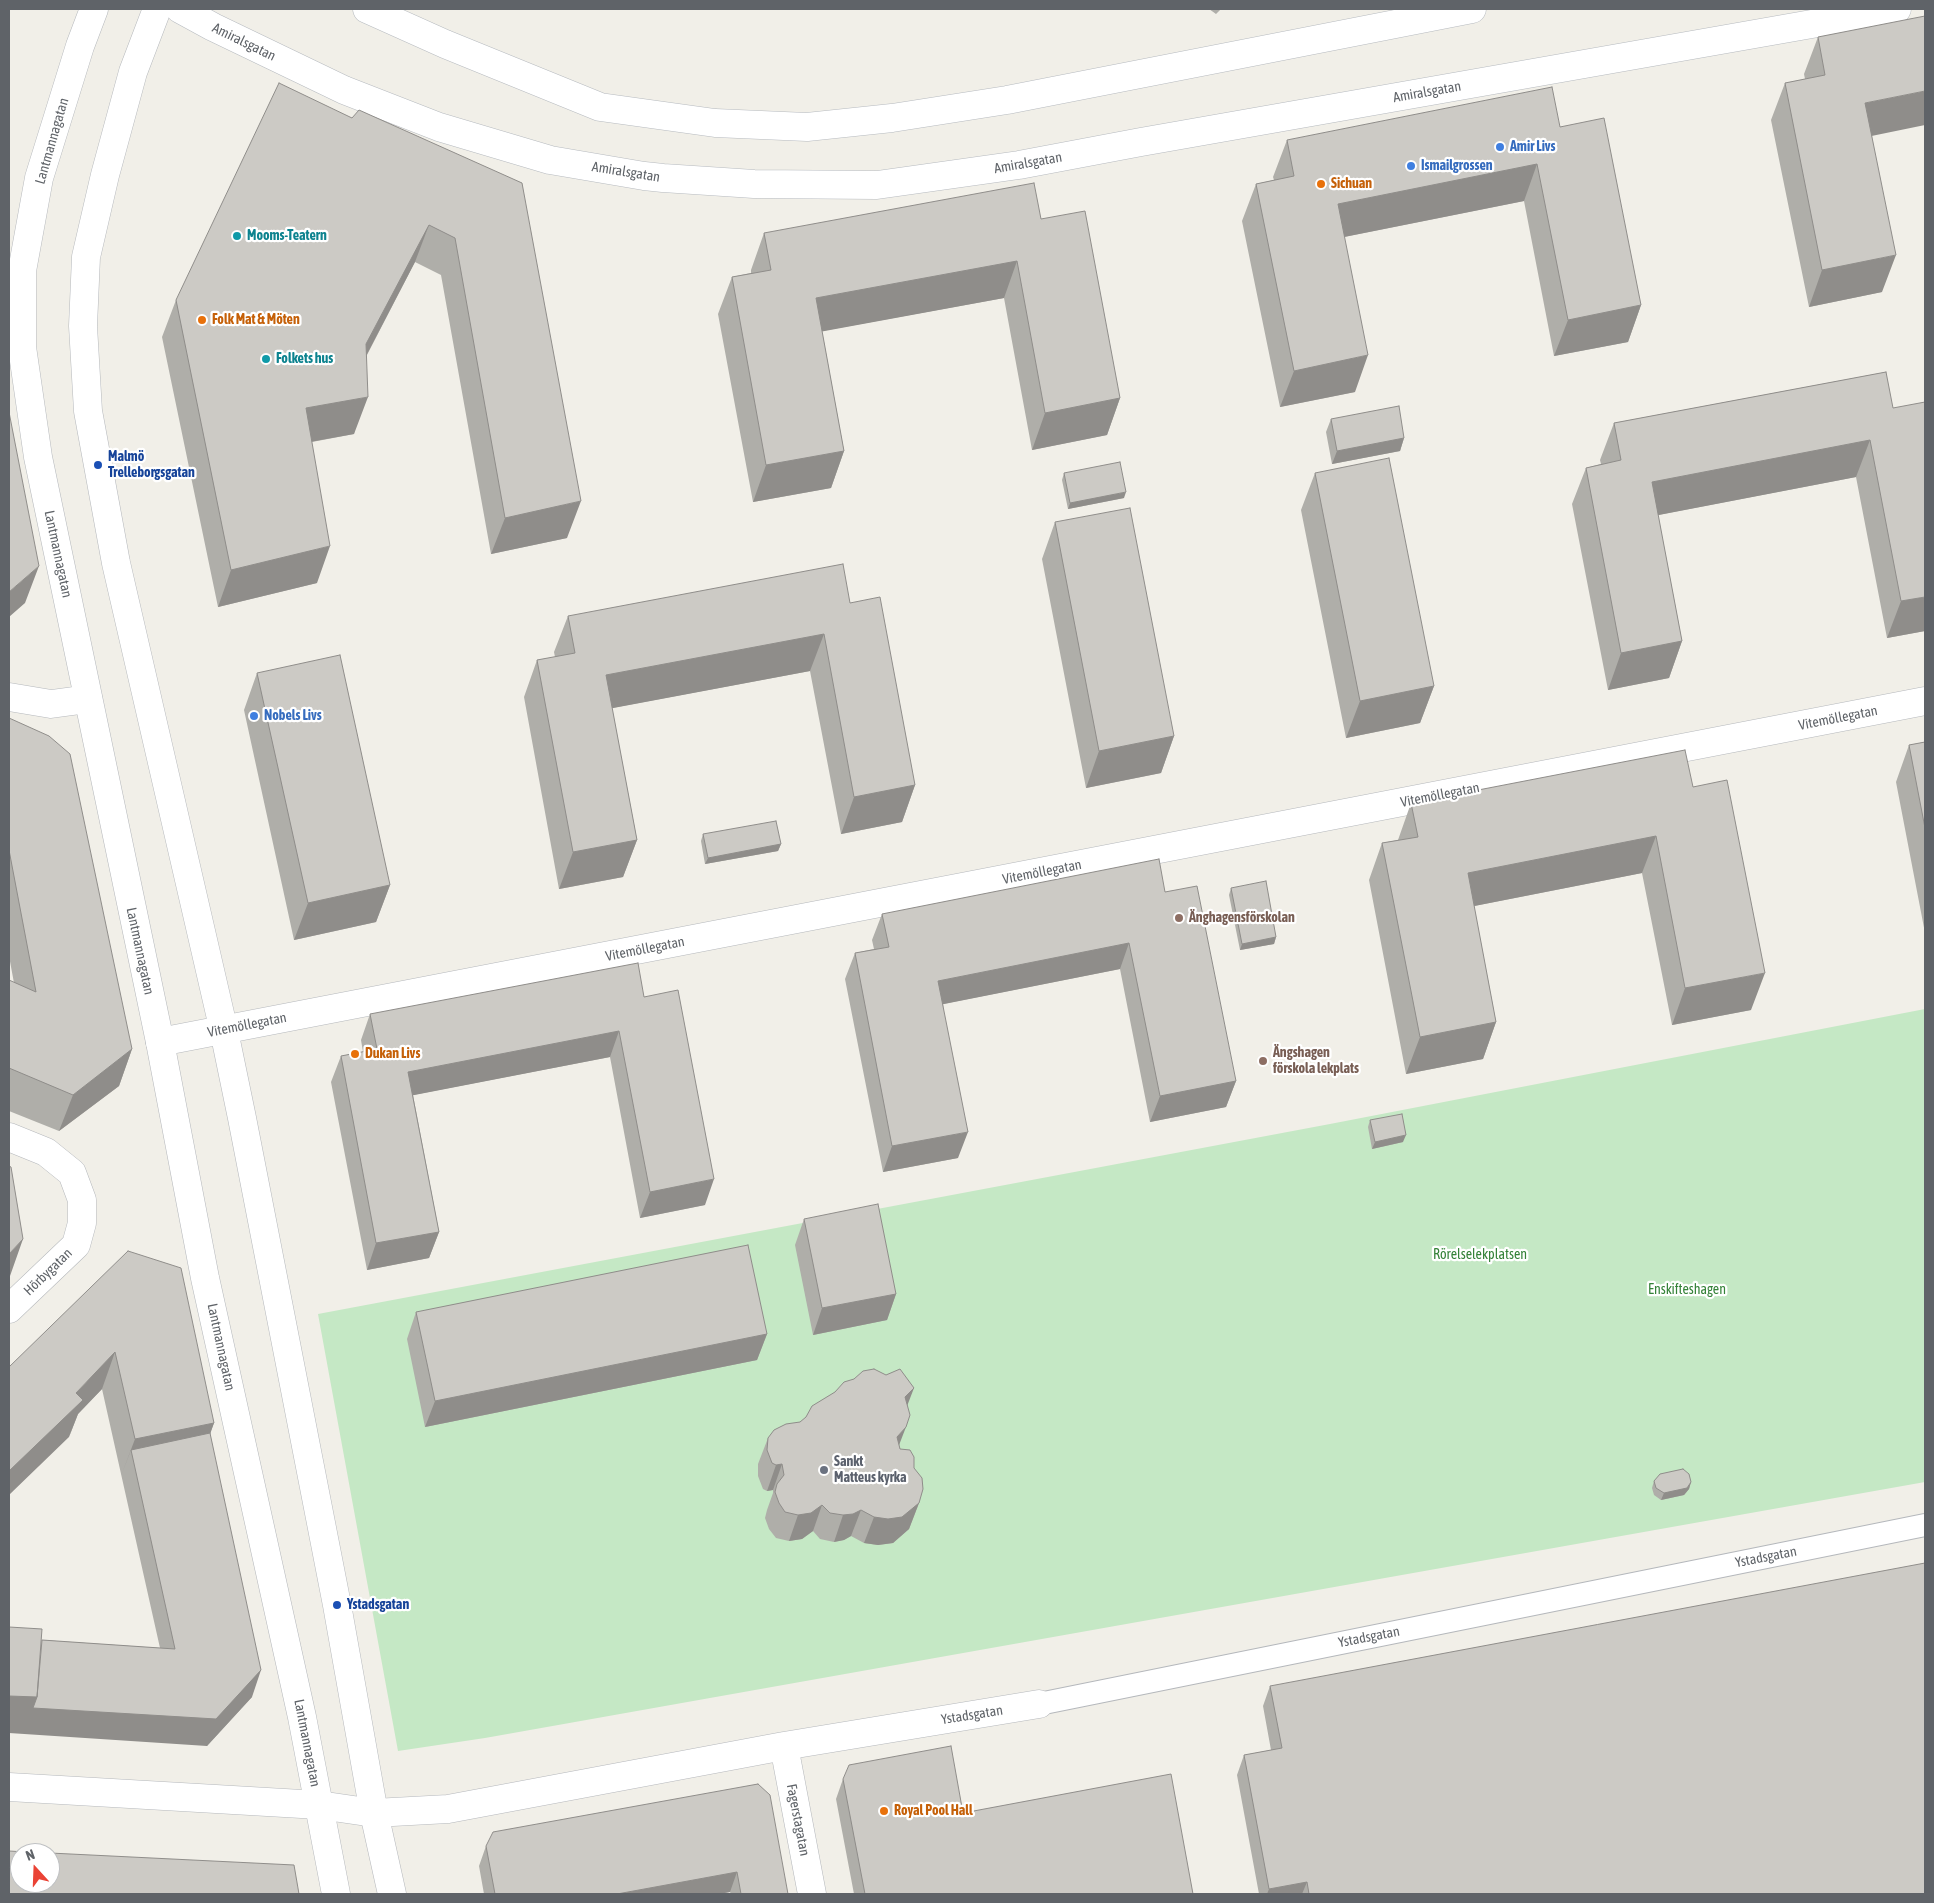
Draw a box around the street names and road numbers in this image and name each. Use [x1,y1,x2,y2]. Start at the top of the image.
street label: Amiralsgatan [209,19,279,65]
street label: Amiralsgatan [1392,78,1462,106]
street label: Lantmannagatan [32,96,72,186]
street label: Amiralsgatan [993,149,1063,177]
street label: Amiralsgatan [591,158,661,186]
street label: Lantmannagatan [41,509,75,599]
street label: Vitemöllegatan [1797,702,1879,734]
street label: Vitemöllegatan [1399,779,1481,811]
street label: Vitemöllegatan [1001,856,1083,888]
street label: Lantmannagatan [123,906,157,996]
street label: Vitemöllegatan [604,933,686,965]
street label: Vitemöllegatan [206,1009,288,1041]
street label: Hörbygatan [20,1245,76,1299]
street label: Lantmannagatan [204,1302,238,1392]
street label: Ystadsgatan [1734,1543,1798,1571]
street label: Ystadsgatan [1337,1623,1401,1651]
street label: Lantmannagatan [290,1698,324,1788]
street label: Ystadsgatan [940,1702,1004,1728]
street label: Fagerstagatan [783,1782,813,1858]

